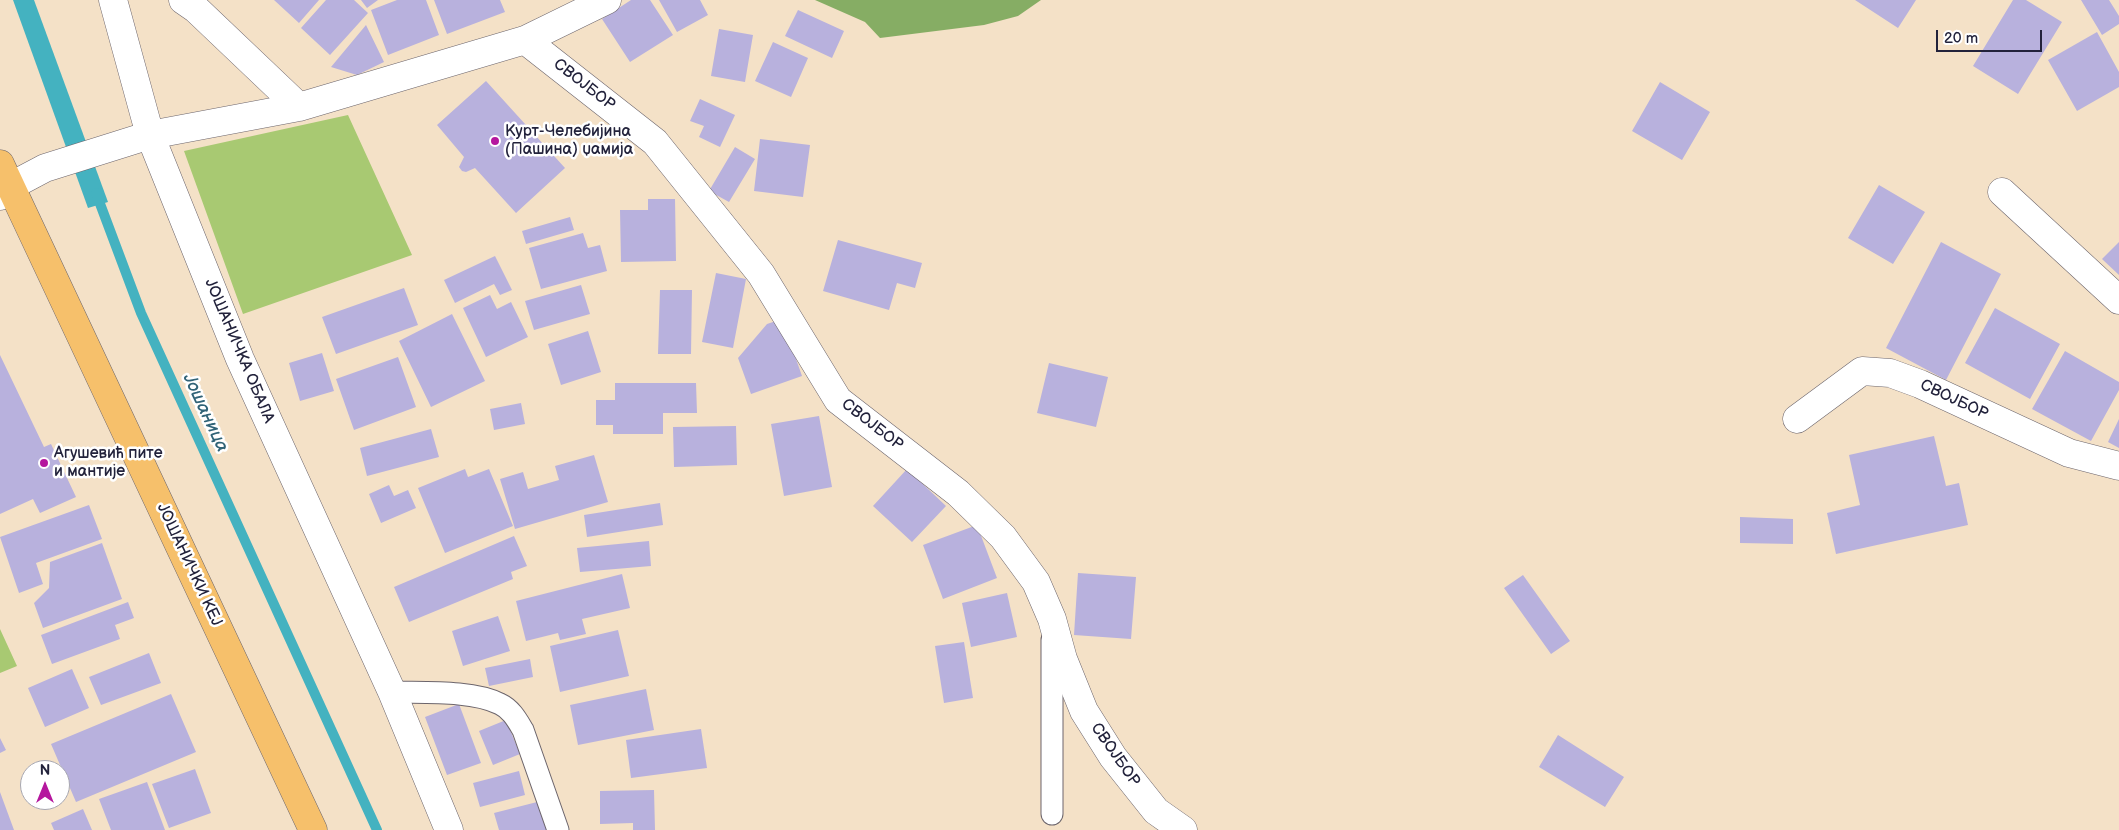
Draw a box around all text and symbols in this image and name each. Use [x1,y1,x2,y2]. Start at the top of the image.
scale bar [1939,20,2045,52]
text: 20 m [1944,29,1978,48]
street label: СВОЈБОР [549,55,619,115]
place label: Курт-Челебијина (Пашина) џамија [505,122,633,160]
marker: Курт-Челебијина (Пашина) џамија [489,135,501,147]
street label: ЈОШАНИЧКА ОБАЛА [200,276,278,426]
water label: Јошаница [177,370,233,456]
street label: СВОЈБОР [1917,376,1991,424]
street label: СВОЈБОР [837,395,907,455]
place label: Агушевић пите и мантије [54,444,163,482]
marker: Агушевић пите и мантије [38,457,50,469]
street label: ЈОШАНИЧКИ КЕЈ [152,501,226,629]
street label: СВОЈБОР [1086,720,1144,790]
north arrow [20,760,70,810]
text: N [40,762,50,779]

